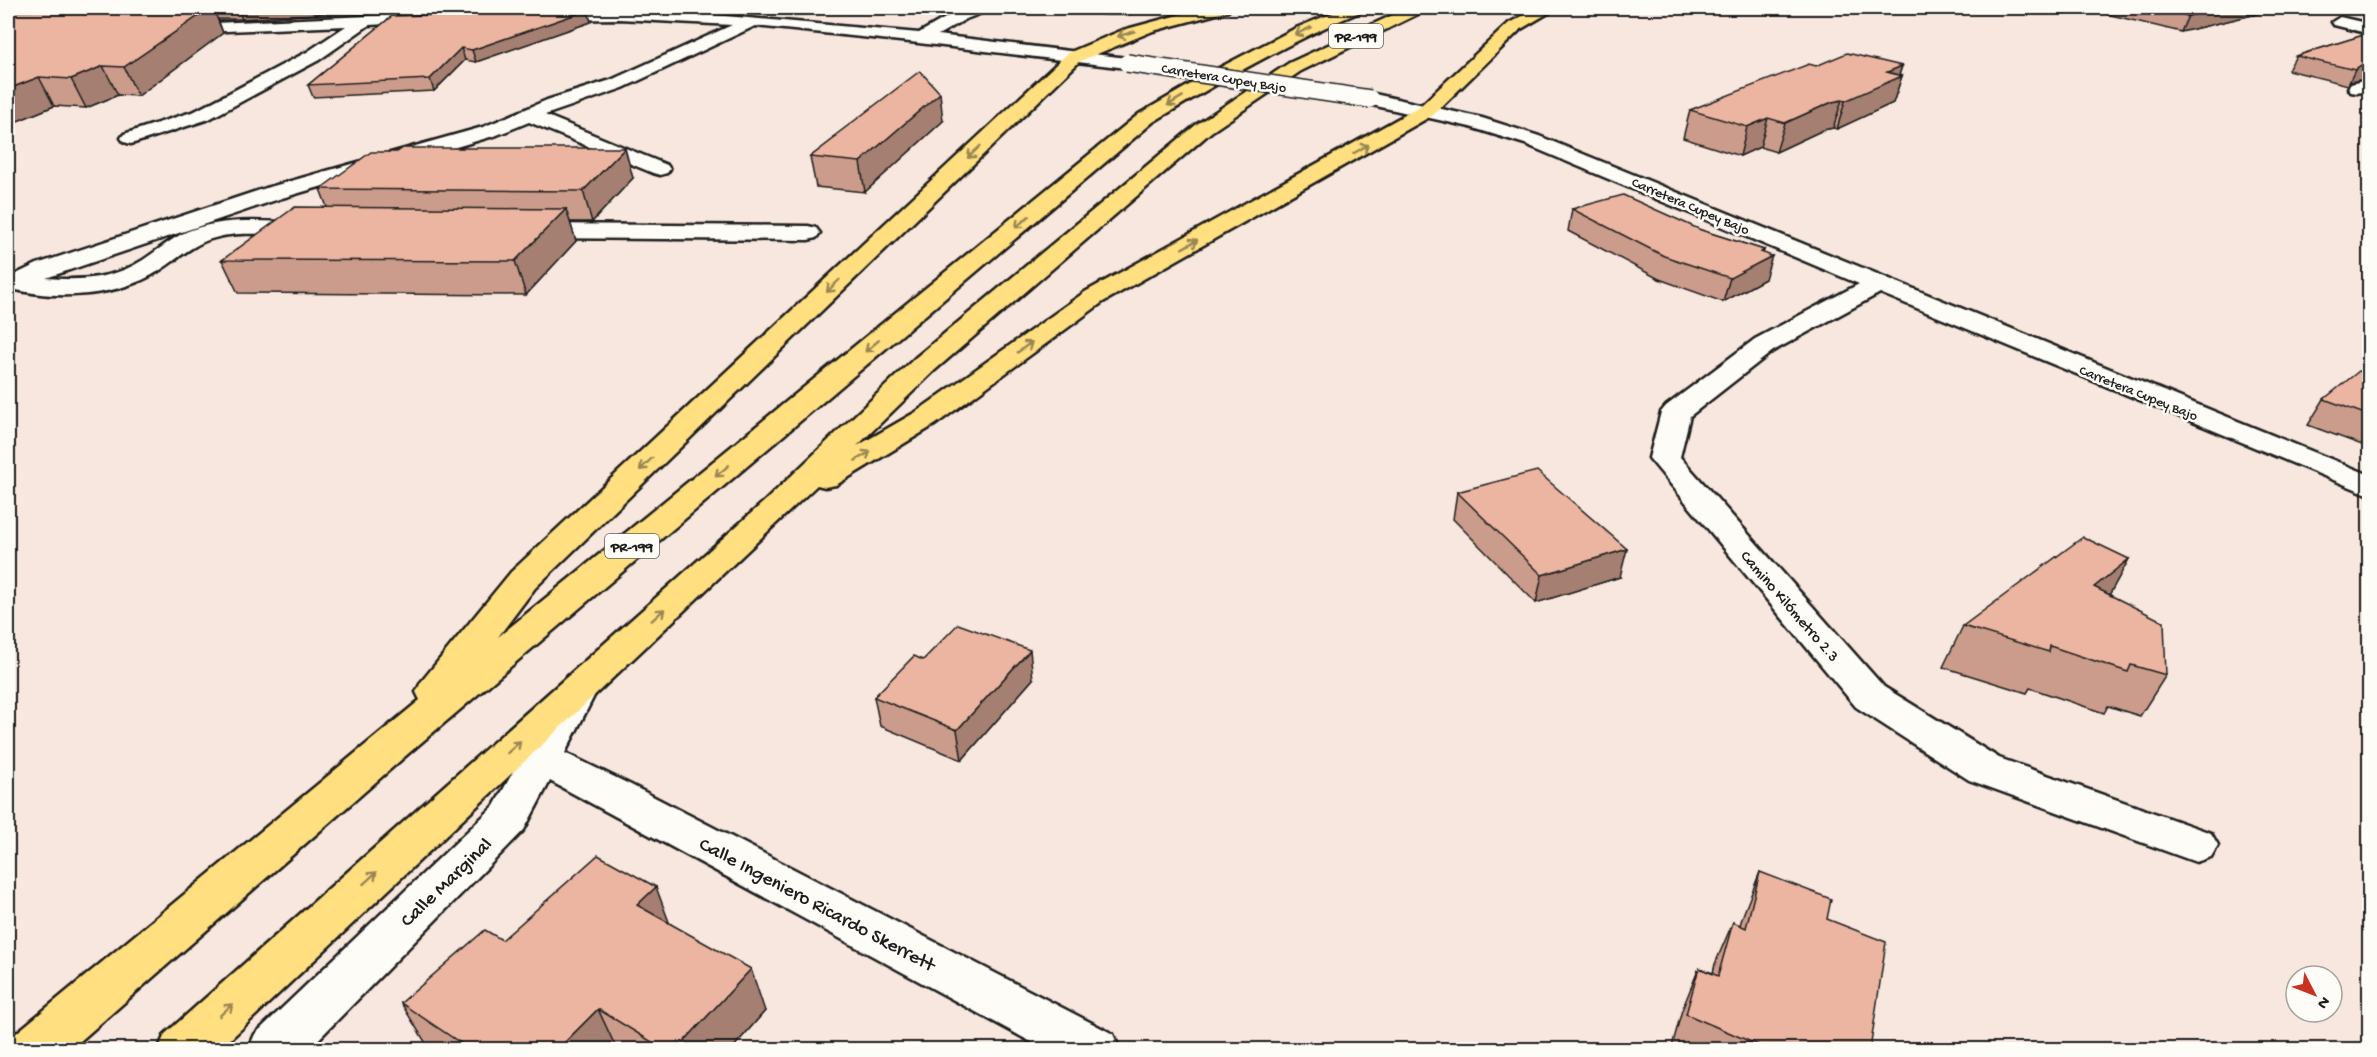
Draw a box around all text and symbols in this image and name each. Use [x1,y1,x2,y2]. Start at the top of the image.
road number: PR-199 [1329,24,1383,48]
one-way arrow [1294,25,1312,37]
one-way arrow [1117,29,1136,40]
street label: Carretera Cupey Bajo [1160,61,1287,98]
one-way arrow [1167,95,1184,107]
one-way arrow [1351,143,1369,154]
one-way arrow [967,144,982,159]
street label: Carretera Cupey Bajo [1629,175,1751,240]
one-way arrow [1014,215,1030,228]
one-way arrow [1181,238,1198,250]
one-way arrow [825,279,840,293]
one-way arrow [864,340,880,353]
one-way arrow [1016,341,1033,353]
street label: Carretera Cupey Bajo [2076,363,2200,426]
one-way arrow [854,449,871,461]
one-way arrow [638,456,653,471]
one-way arrow [715,464,730,478]
road number: PR-199 [605,534,659,558]
street label: Camino Kilómetro 2.3 [1735,548,1842,667]
one-way arrow [650,608,665,622]
one-way arrow [506,740,521,754]
street label: Calle Marginal [397,834,498,933]
street label: Calle Ingeniero Ricardo Skerrett [694,834,940,979]
one-way arrow [362,871,377,885]
north arrow [2284,964,2344,1024]
text: N [2312,991,2333,1012]
one-way arrow [218,1003,233,1017]

